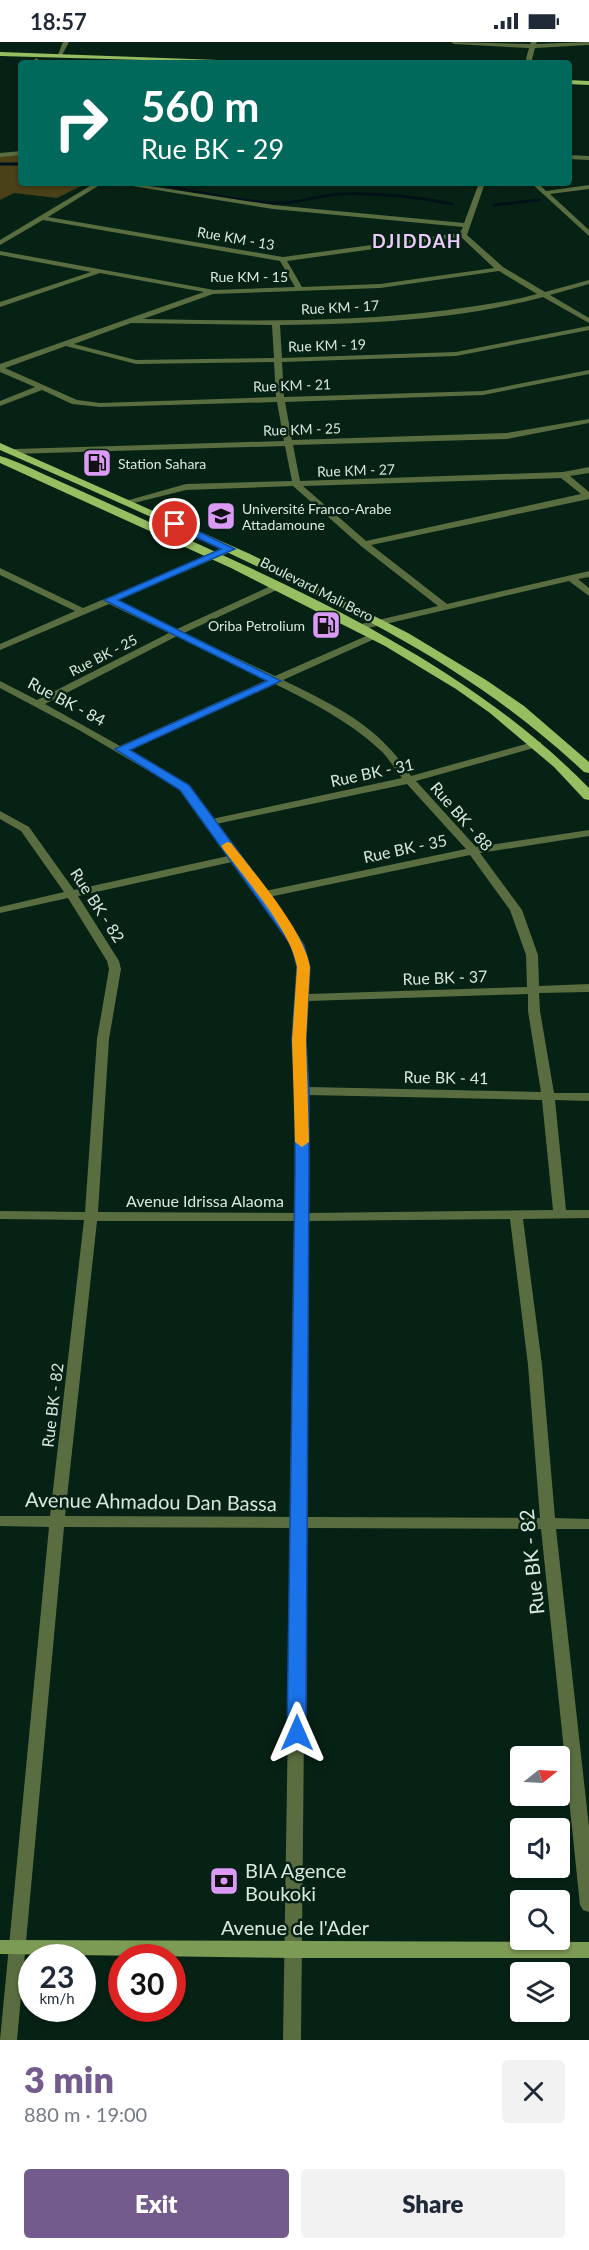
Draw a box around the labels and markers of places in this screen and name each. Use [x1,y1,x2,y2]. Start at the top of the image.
fuel station icon: Station Sahara [81,447,113,479]
place label: Station Sahara [118,455,206,472]
pin [149,498,200,549]
school or university icon: Université Franco-Arabe Attadamoune [205,500,237,532]
place label: Université Franco-Arabe Attadamoune [242,500,392,533]
fuel station icon: Oriba Petrolium [310,609,342,641]
place label: Oriba Petrolium [208,617,305,634]
place label: BIA Agence Boukoki [245,1858,346,1905]
bank icon: BIA Agence Boukoki [208,1865,240,1897]

